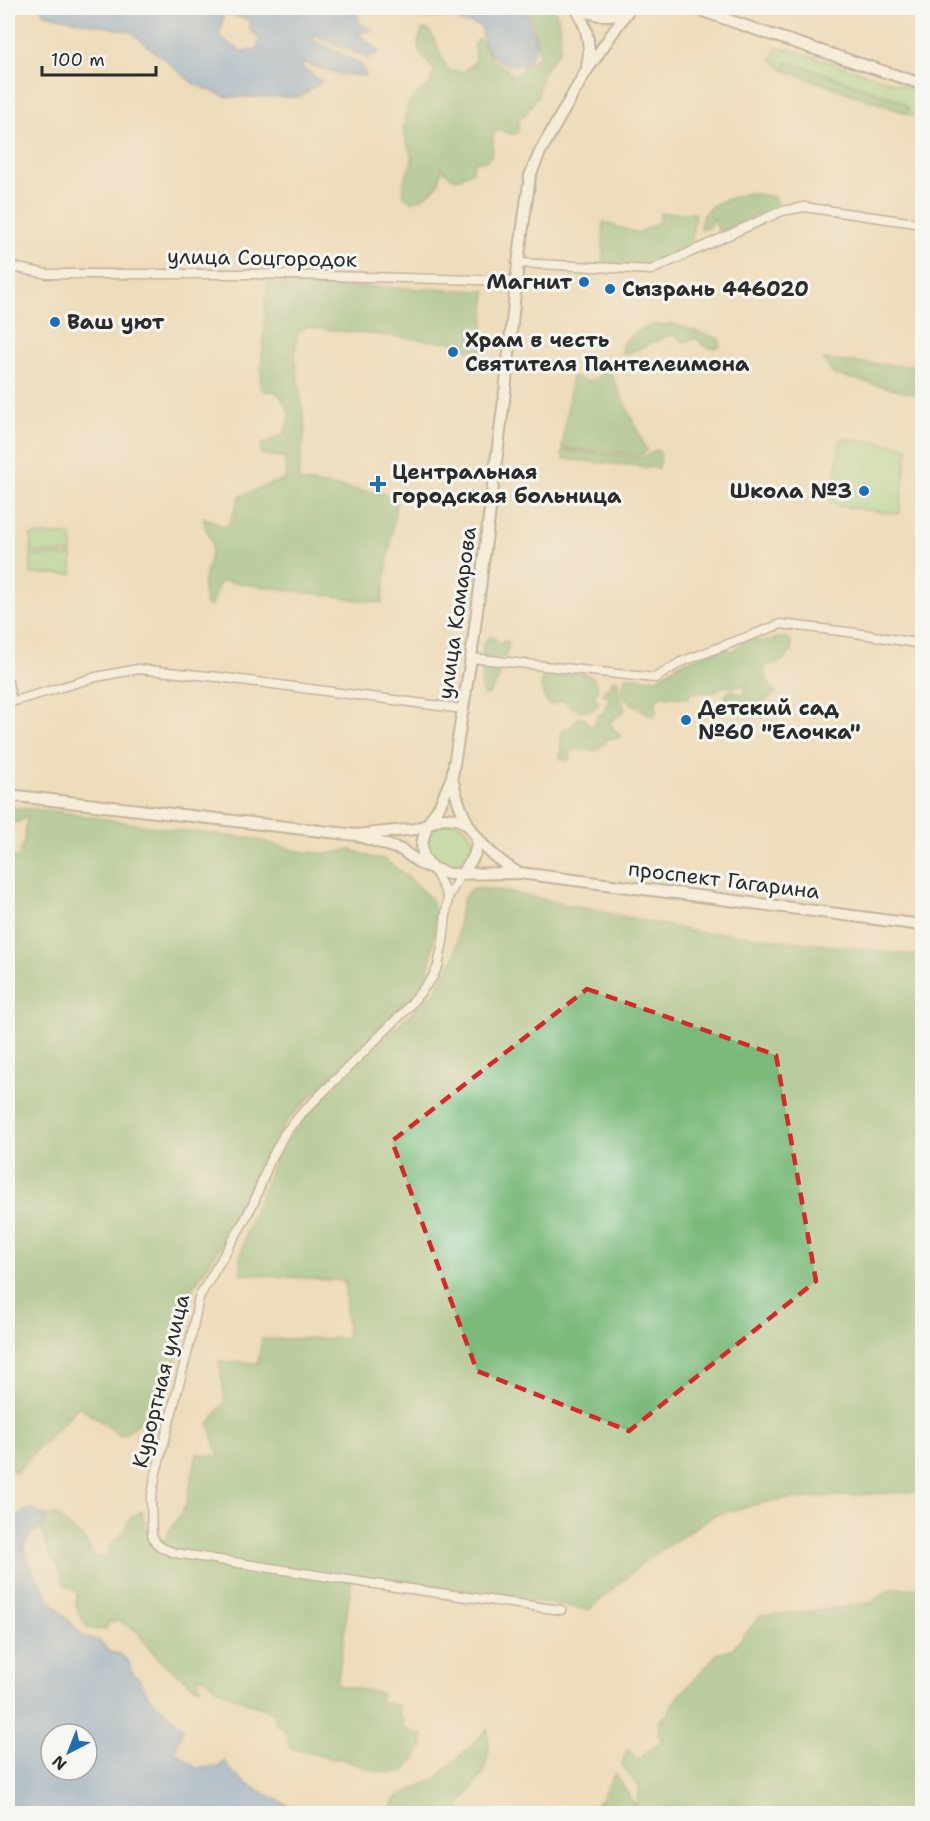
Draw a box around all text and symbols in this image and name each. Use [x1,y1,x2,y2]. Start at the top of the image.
scale bar [42,39,156,77]
text: 100 m [51,48,105,72]
street label: улица Соцгородок [167,242,357,274]
place label: Магнит [486,268,572,296]
marker: Магнит [577,275,591,289]
place label: Сызрань 446020 [622,275,809,303]
marker: Сызрань 446020 [603,282,617,296]
place label: Ваш уют [67,308,165,336]
marker: Ваш уют [48,315,62,329]
place label: Храм в честь Святителя Пантелеимона [465,326,750,378]
marker: Храм в честь Святителя Пантелеимона [446,345,460,359]
place label: Центральная городская больница [392,458,622,510]
marker: Центральная городская больница [369,475,387,493]
place label: Школа №3 [730,477,852,505]
marker: Школа №3 [857,484,871,498]
street label: улица Комарова [431,525,483,701]
place label: Детский сад №60 "Елочка" [698,694,861,746]
marker: Детский сад №60 "Елочка" [679,713,693,727]
street label: проспект Гагарина [627,854,821,906]
street label: Курортная улица [126,1291,196,1471]
north arrow [39,1722,99,1782]
text: N [48,1751,71,1775]

